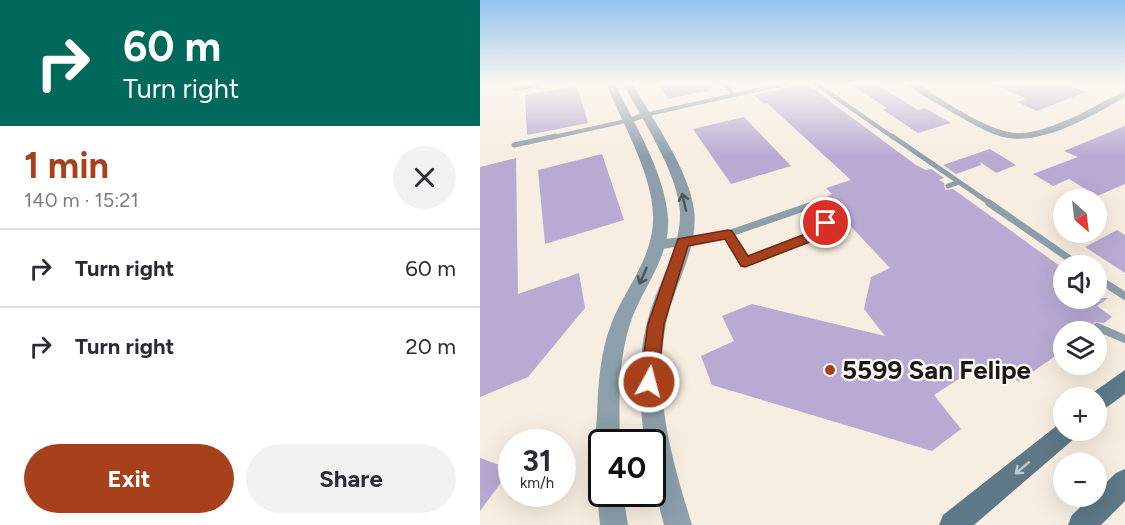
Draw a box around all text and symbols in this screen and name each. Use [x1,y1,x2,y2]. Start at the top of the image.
text: 60 m [123,21,221,72]
icon: right [24,24,102,102]
text: Turn right [123,72,239,105]
text: 1 min [24,144,109,187]
button: close [393,146,456,209]
text: 140 m · 15:21 [24,188,139,212]
north arrow [1053,189,1107,243]
map controls [1053,189,1107,507]
one-way arrow [678,193,690,212]
pin [800,197,851,248]
icon: arrive [809,206,842,239]
icon: right [24,252,57,285]
text: Turn right [75,255,174,282]
text: 60 m [405,255,456,282]
button: sound [1053,255,1107,309]
one-way arrow [637,266,648,284]
button: layers [1053,321,1107,375]
icon: right [24,330,57,363]
text: Turn right [75,333,174,360]
text: 20 m [405,333,456,360]
position arrow [617,350,681,414]
place label: 5599 San Felipe [842,354,1031,386]
marker: 5599 San Felipe [823,363,837,377]
button: + [1053,387,1107,441]
speed limit sign: 40 [588,429,666,507]
text: 31 [522,442,552,479]
button: Exit [24,444,234,513]
button: Share [246,444,456,513]
button: − [1053,453,1107,507]
one-way arrow [1015,461,1030,475]
text: km/h [520,474,554,492]

